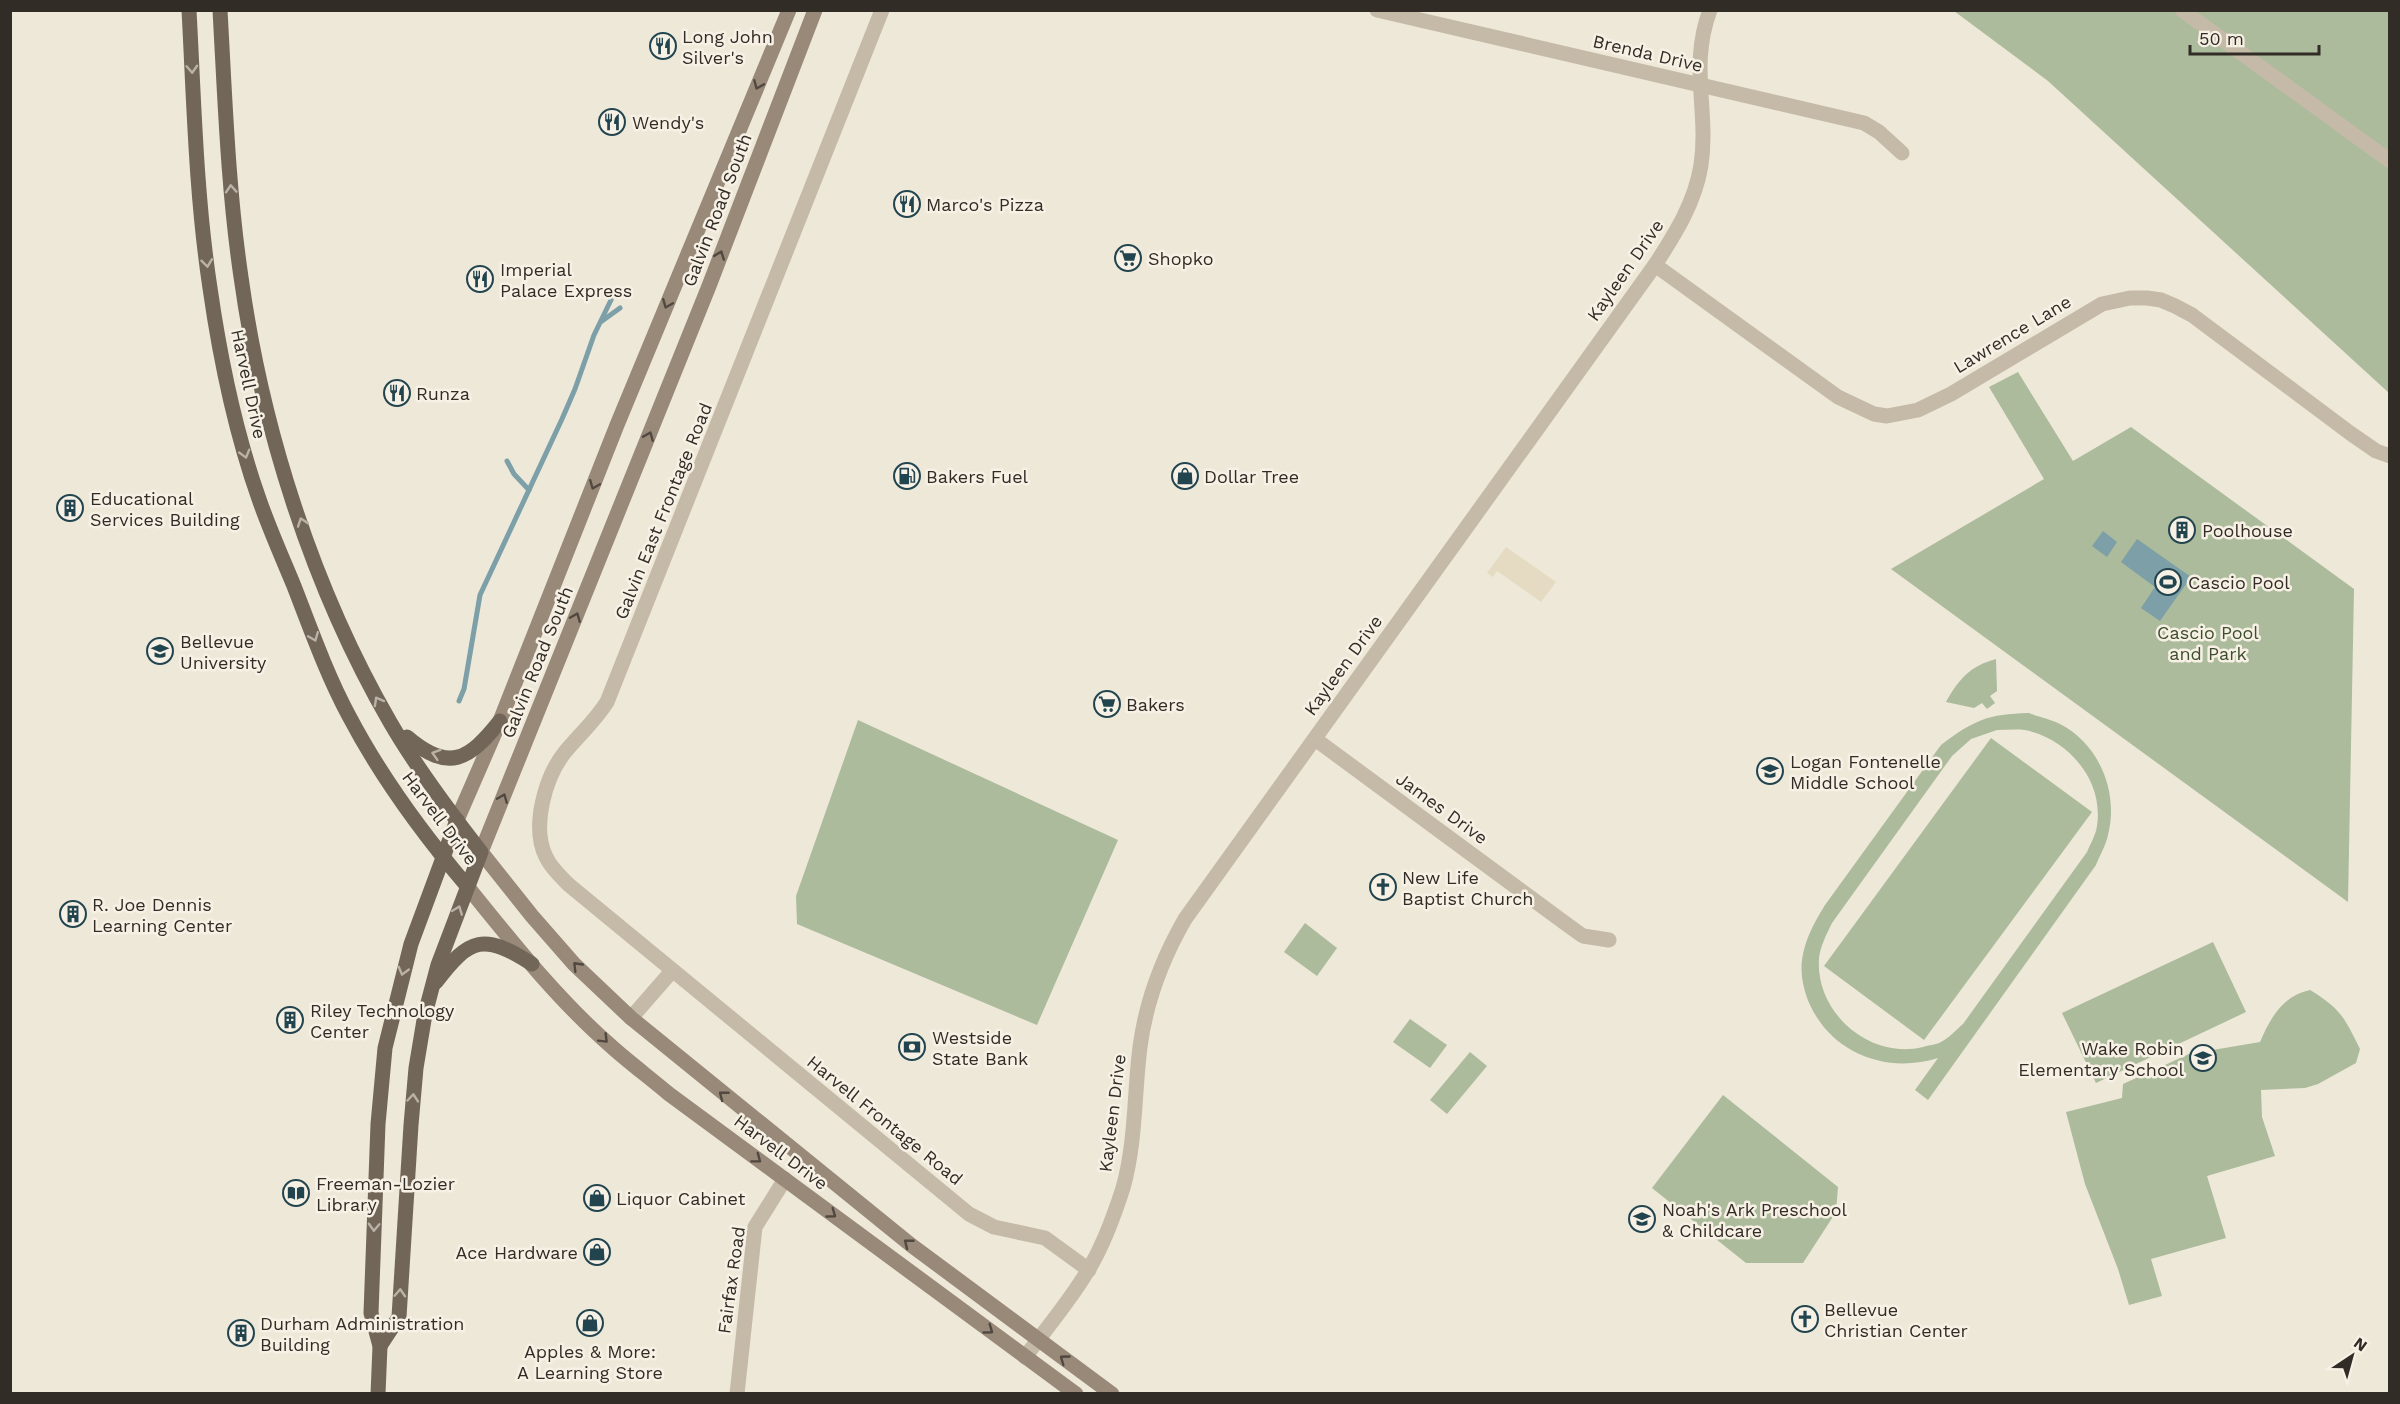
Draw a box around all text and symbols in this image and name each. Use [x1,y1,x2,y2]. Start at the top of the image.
scale bar [2190,18,2319,56]
place label: Long John Silver's [682,26,773,68]
text: 50 m [2199,28,2244,49]
street label: Brenda Drive [1591,30,1705,76]
restaurant icon: Long John Silver's [648,31,678,61]
one-way arrow [186,64,199,73]
one-way arrow [753,79,765,90]
restaurant icon: Wendy's [597,107,627,137]
place label: Wendy's [632,112,704,133]
street label: Galvin Road South [678,131,756,289]
one-way arrow [225,184,238,193]
restaurant icon: Marco's Pizza [892,189,922,219]
place label: Marco's Pizza [926,194,1044,215]
street label: Kayleen Drive [1582,215,1668,325]
supermarket icon: Shopko [1113,243,1143,273]
place label: Shopko [1148,248,1213,269]
one-way arrow [713,250,726,261]
one-way arrow [200,259,213,268]
place label: Imperial Palace Express [500,259,632,301]
restaurant icon: Imperial Palace Express [465,264,495,294]
street label: Lawrence Lane [1949,291,2075,377]
one-way arrow [662,298,674,309]
street label: Harvell Drive [227,327,271,441]
restaurant icon: Runza [382,378,412,408]
place label: Runza [416,383,470,404]
street label: Galvin East Frontage Road [610,400,716,622]
one-way arrow [641,432,654,442]
one-way arrow [238,448,250,459]
fuel station icon: Bakers Fuel [892,461,922,491]
shop icon: Dollar Tree [1170,461,1200,491]
place label: Bakers Fuel [926,466,1029,487]
place label: Dollar Tree [1204,466,1299,487]
one-way arrow [588,479,601,490]
place label: Educational Services Building [90,488,240,530]
building icon: Educational Services Building [55,493,85,523]
building icon: Poolhouse [2167,515,2197,545]
one-way arrow [296,518,309,528]
place label: Poolhouse [2202,520,2293,541]
sports icon: Cascio Pool [2153,567,2183,597]
place label: Cascio Pool [2188,572,2290,593]
street label: Galvin Road South [497,583,577,741]
street label: Kayleen Drive [1300,611,1386,719]
one-way arrow [569,613,581,624]
park label: Cascio Pool and Park [2157,622,2259,664]
one-way arrow [307,630,319,641]
place label: Bellevue University [180,631,267,673]
school or university icon: Bellevue University [145,636,175,666]
supermarket icon: Bakers [1092,689,1122,719]
place label: Bakers [1126,694,1185,715]
one-way arrow [374,697,386,708]
one-way arrow [431,749,442,761]
place label: Logan Fontenelle Middle School [1790,751,1941,793]
school or university icon: Logan Fontenelle Middle School [1755,756,1785,786]
street label: Harvell Drive [398,767,482,869]
street label: James Drive [1392,768,1492,848]
one-way arrow [496,794,508,805]
place label: New Life Baptist Church [1402,867,1533,909]
church icon: New Life Baptist Church [1368,872,1398,902]
place label: R. Joe Dennis Learning Center [92,894,232,936]
building icon: R. Joe Dennis Learning Center [58,899,88,929]
one-way arrow [451,905,464,915]
one-way arrow [573,963,584,974]
one-way arrow [398,966,411,976]
place label: Riley Technology Center [310,1000,455,1042]
building icon: Riley Technology Center [275,1005,305,1035]
place label: Westside State Bank [932,1027,1028,1069]
one-way arrow [596,1032,607,1043]
bank icon: Westside State Bank [897,1032,927,1062]
place label: Wake Robin Elementary School [2018,1038,2184,1080]
school or university icon: Wake Robin Elementary School [2188,1043,2218,1073]
street label: Harvell Frontage Road [803,1051,967,1189]
street label: Kayleen Drive [1094,1053,1130,1173]
one-way arrow [719,1091,730,1102]
one-way arrow [406,1094,419,1103]
street label: Harvell Drive [730,1110,832,1194]
one-way arrow [751,1152,762,1163]
place label: Freeman-Lozier Library [316,1173,455,1215]
library icon: Freeman-Lozier Library [281,1178,311,1208]
shop icon: Liquor Cabinet [582,1183,612,1213]
place label: Liquor Cabinet [616,1188,746,1209]
place label: Noah's Ark Preschool & Childcare [1662,1199,1848,1241]
school or university icon: Noah's Ark Preschool & Childcare [1627,1204,1657,1234]
one-way arrow [825,1207,836,1218]
one-way arrow [368,1222,380,1231]
street label: Fairfax Road [713,1225,749,1335]
shop icon: Ace Hardware [582,1237,612,1267]
one-way arrow [904,1239,915,1250]
place label: Ace Hardware [456,1242,578,1263]
one-way arrow [394,1288,407,1297]
place label: Bellevue Christian Center [1824,1299,1968,1341]
church icon: Bellevue Christian Center [1790,1304,1820,1334]
shop icon: Apples & More: A Learning Store [575,1308,605,1338]
place label: Durham Administration Building [260,1313,464,1355]
building icon: Durham Administration Building [226,1318,256,1348]
one-way arrow [982,1323,993,1334]
north arrow [2322,1326,2382,1386]
text: N [2350,1333,2371,1355]
place label: Apples & More: A Learning Store [517,1341,663,1383]
one-way arrow [1060,1356,1071,1367]

